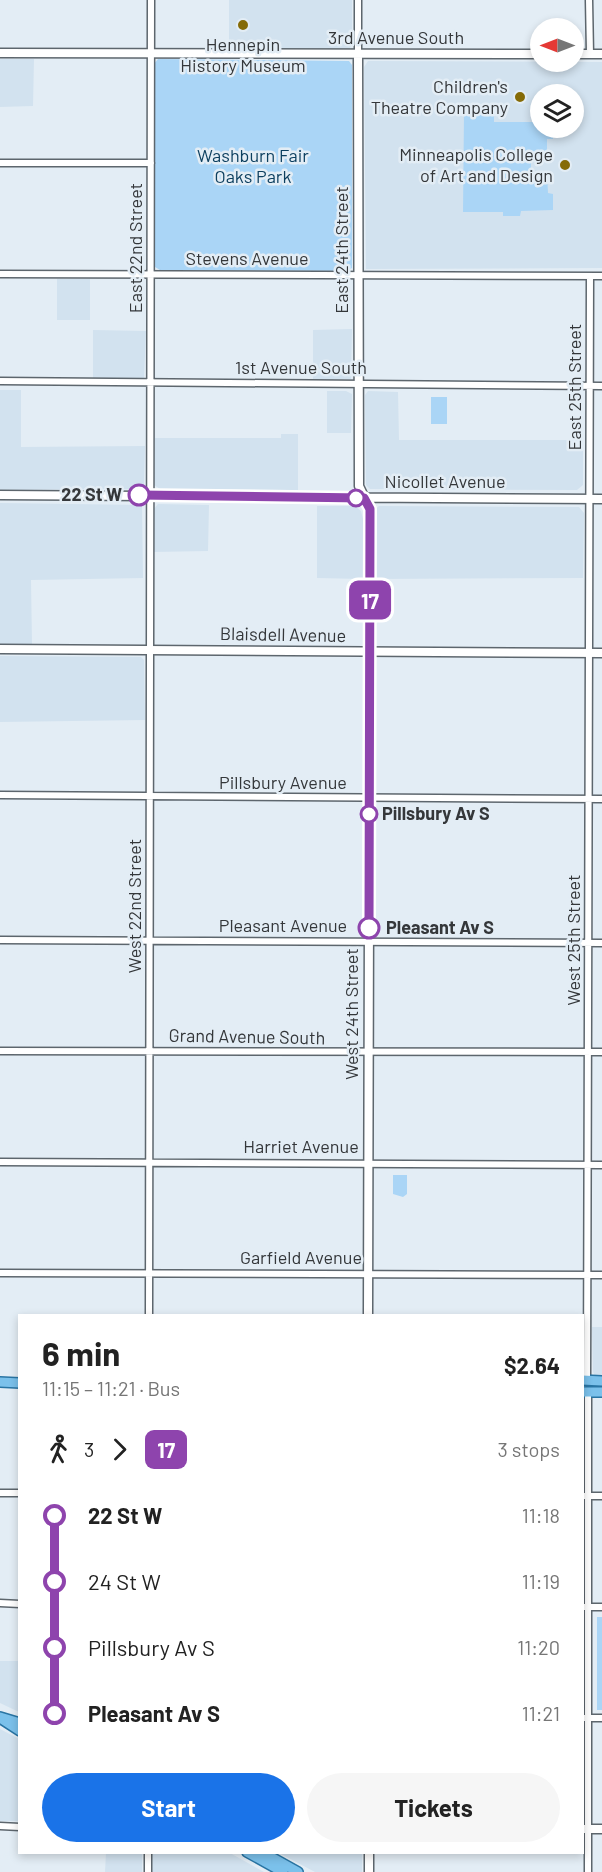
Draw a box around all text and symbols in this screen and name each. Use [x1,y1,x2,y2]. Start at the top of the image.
marker: Hennepin History Museum [236,18,250,32]
north arrow [530,18,584,72]
map controls [530,18,584,138]
street label: 3rd Avenue South [328,26,464,48]
place label: Hennepin History Museum [180,33,306,76]
place label: Children's Theatre Company [371,75,508,118]
button: layers [530,84,584,138]
marker: Children's Theatre Company [513,90,527,104]
place label: Minneapolis College of Art and Design [399,143,553,186]
park label: Washburn Fair Oaks Park [197,144,309,187]
marker: Minneapolis College of Art and Design [558,158,572,172]
street label: East 22nd Street [124,183,146,313]
street label: East 24th Street [330,186,352,314]
street label: Stevens Avenue [185,247,309,269]
street label: East 25th Street [563,324,585,450]
street label: 1st Avenue South [235,356,367,378]
street label: Nicollet Avenue [385,470,505,492]
place label: 22 St W [61,483,122,505]
marker: 22 St W [128,484,150,506]
unlabelled marker [347,489,365,507]
line badge: 17 [343,580,397,620]
text: 17 [361,588,379,613]
street label: Blaisdell Avenue [220,622,346,646]
street label: Pillsbury Avenue [219,771,347,793]
place label: Pillsbury Av S [382,802,490,824]
marker: Pillsbury Av S [360,805,378,823]
street label: West 22nd Street [123,839,145,973]
street label: West 25th Street [562,874,584,1006]
street label: Pleasant Avenue [219,914,347,936]
place label: Pleasant Av S [386,916,494,938]
marker: Pleasant Av S [358,917,380,939]
street label: West 24th Street [340,948,362,1080]
street label: Grand Avenue South [168,1024,326,1048]
street label: Harriet Avenue [243,1135,359,1157]
street label: Garfield Avenue [240,1246,362,1268]
text: 6 min [42,1333,120,1373]
text: $2.64 [504,1352,560,1378]
text: 11:15 – 11:21 · Bus [42,1376,180,1400]
icon: walk [42,1433,75,1466]
icon: forward [103,1433,136,1466]
text: 3 [84,1437,94,1461]
text: 17 [157,1437,175,1462]
text: 3 stops [498,1437,560,1461]
text: 22 St W [88,1502,162,1528]
text: 11:18 [522,1503,560,1527]
text: 24 St W [88,1568,161,1594]
text: 11:19 [522,1569,560,1593]
text: Pillsbury Av S [88,1634,215,1660]
text: 11:20 [517,1635,560,1659]
text: Pleasant Av S [88,1700,220,1726]
text: 11:21 [522,1701,560,1725]
button: Start [42,1773,295,1842]
button: Tickets [307,1773,560,1842]

